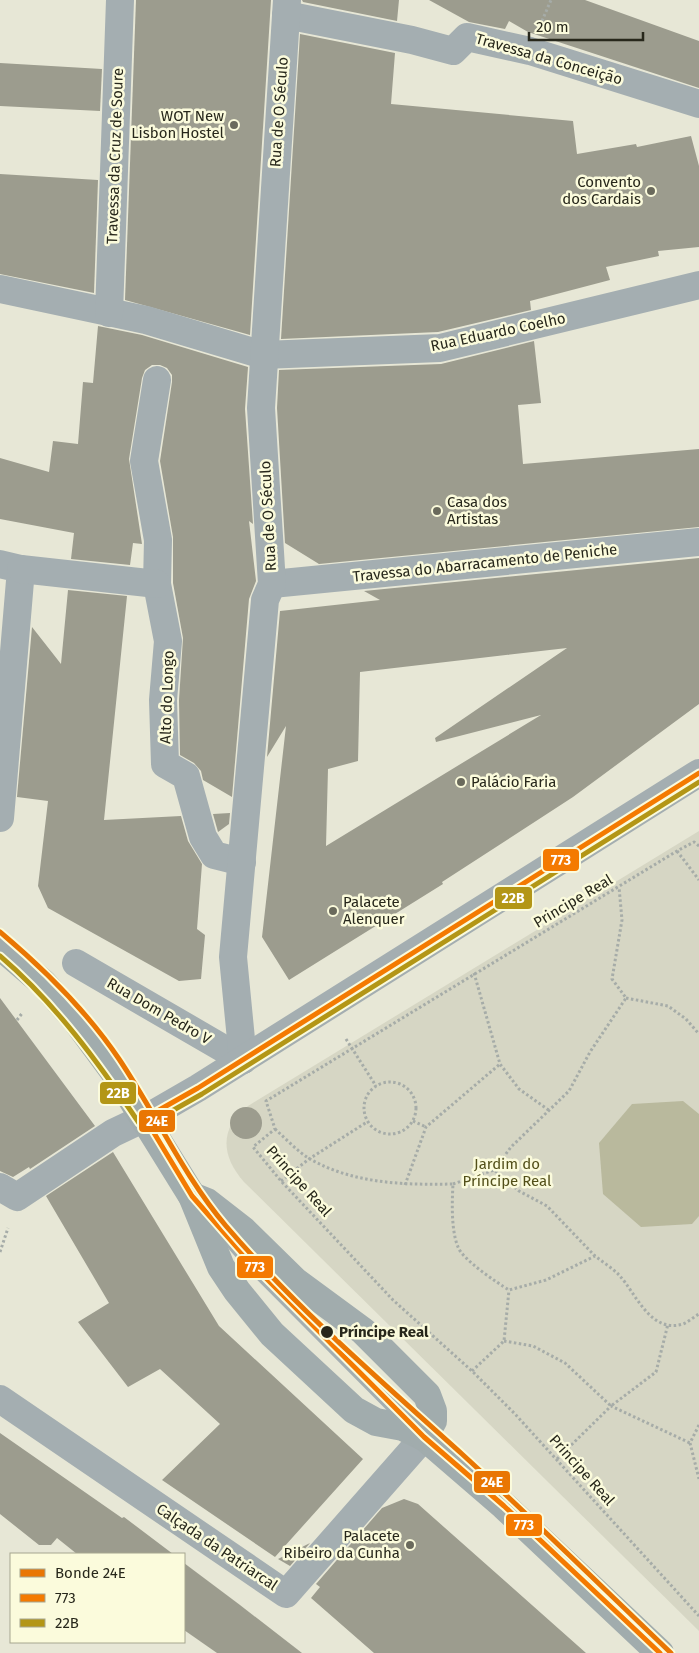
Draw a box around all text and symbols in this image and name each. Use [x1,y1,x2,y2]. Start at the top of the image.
scale bar [529,10,643,42]
text: 20 m [536,18,569,36]
street label: Travessa da Conceição [474,29,624,89]
street label: Rua de O Século [266,56,292,168]
street label: Travessa da Cruz de Soure [103,67,127,245]
place label: WOT New Lisbon Hostel [131,107,225,142]
marker: WOT New Lisbon Hostel [228,119,240,131]
place label: Convento dos Cardais [562,173,641,208]
marker: Convento dos Cardais [645,185,657,197]
street label: Rua Eduardo Coelho [429,309,567,355]
street label: Rua de O Século [256,460,280,572]
place label: Casa dos Artistas [447,493,507,528]
marker: Casa dos Artistas [431,505,443,517]
street label: Travessa do Abarracamento de Peniche [352,540,618,586]
street label: Alto do Longo [156,650,178,744]
place label: Palácio Faria [471,773,556,791]
marker: Palácio Faria [455,776,467,788]
line badge: 773 [542,848,580,872]
text: 773 [551,852,571,869]
street label: Principe Real [530,870,616,932]
line badge: 22B [494,886,533,910]
text: 22B [501,890,525,907]
place label: Palacete Alenquer [343,893,405,928]
marker: Palacete Alenquer [327,905,339,917]
street label: Rua Dom Pedro V [104,974,215,1048]
line badge: 22B [99,1081,137,1105]
text: 22B [106,1085,130,1102]
line badge: 24E [138,1109,176,1133]
text: 24E [146,1113,168,1130]
street label: Principe Real [263,1142,336,1221]
park label: Jardim do Príncipe Real [463,1155,552,1190]
line badge: 773 [236,1255,274,1279]
text: 773 [245,1259,265,1276]
place label: Príncipe Real [339,1323,429,1341]
marker: Príncipe Real [319,1324,335,1340]
street label: Principe Real [546,1431,619,1510]
line badge: 24E [473,1470,511,1494]
text: 24E [481,1474,503,1491]
street label: Calçada da Patriarcal [153,1500,282,1595]
line badge: 773 [505,1513,543,1537]
text: 773 [514,1517,534,1534]
place label: Palacete Ribeiro da Cunha [284,1527,400,1562]
marker: Palacete Ribeiro da Cunha [404,1539,416,1551]
legend [10,1553,185,1643]
text: Bonde 24E [55,1564,126,1582]
text: 773 [55,1589,76,1607]
text: 22B [55,1614,79,1632]

